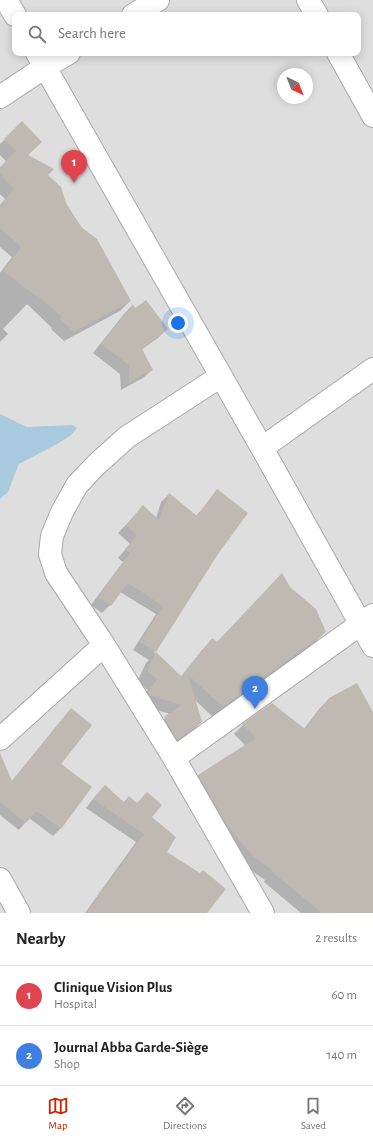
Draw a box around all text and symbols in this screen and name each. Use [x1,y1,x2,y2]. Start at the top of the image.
search box [12,12,361,56]
icon: search [26,23,48,45]
text: Search here [58,26,126,41]
north arrow [277,68,313,104]
pin: 1 [61,150,87,183]
your location [168,313,188,333]
pin: 2 [242,676,268,709]
text: Nearby [16,930,66,947]
text: 2 results [315,932,357,945]
text: Clinique Vision Plus [54,980,172,995]
text: 1 [27,989,31,1002]
text: 60 m [331,989,357,1002]
text: Hospital [54,998,97,1011]
text: Journal Abba Garde-Siège [54,1040,208,1055]
text: 2 [26,1049,32,1062]
text: 140 m [327,1049,357,1062]
text: Shop [54,1058,80,1071]
tab: Map [47,1095,69,1132]
tab: Directions [163,1095,207,1132]
tab: Saved [301,1095,326,1132]

